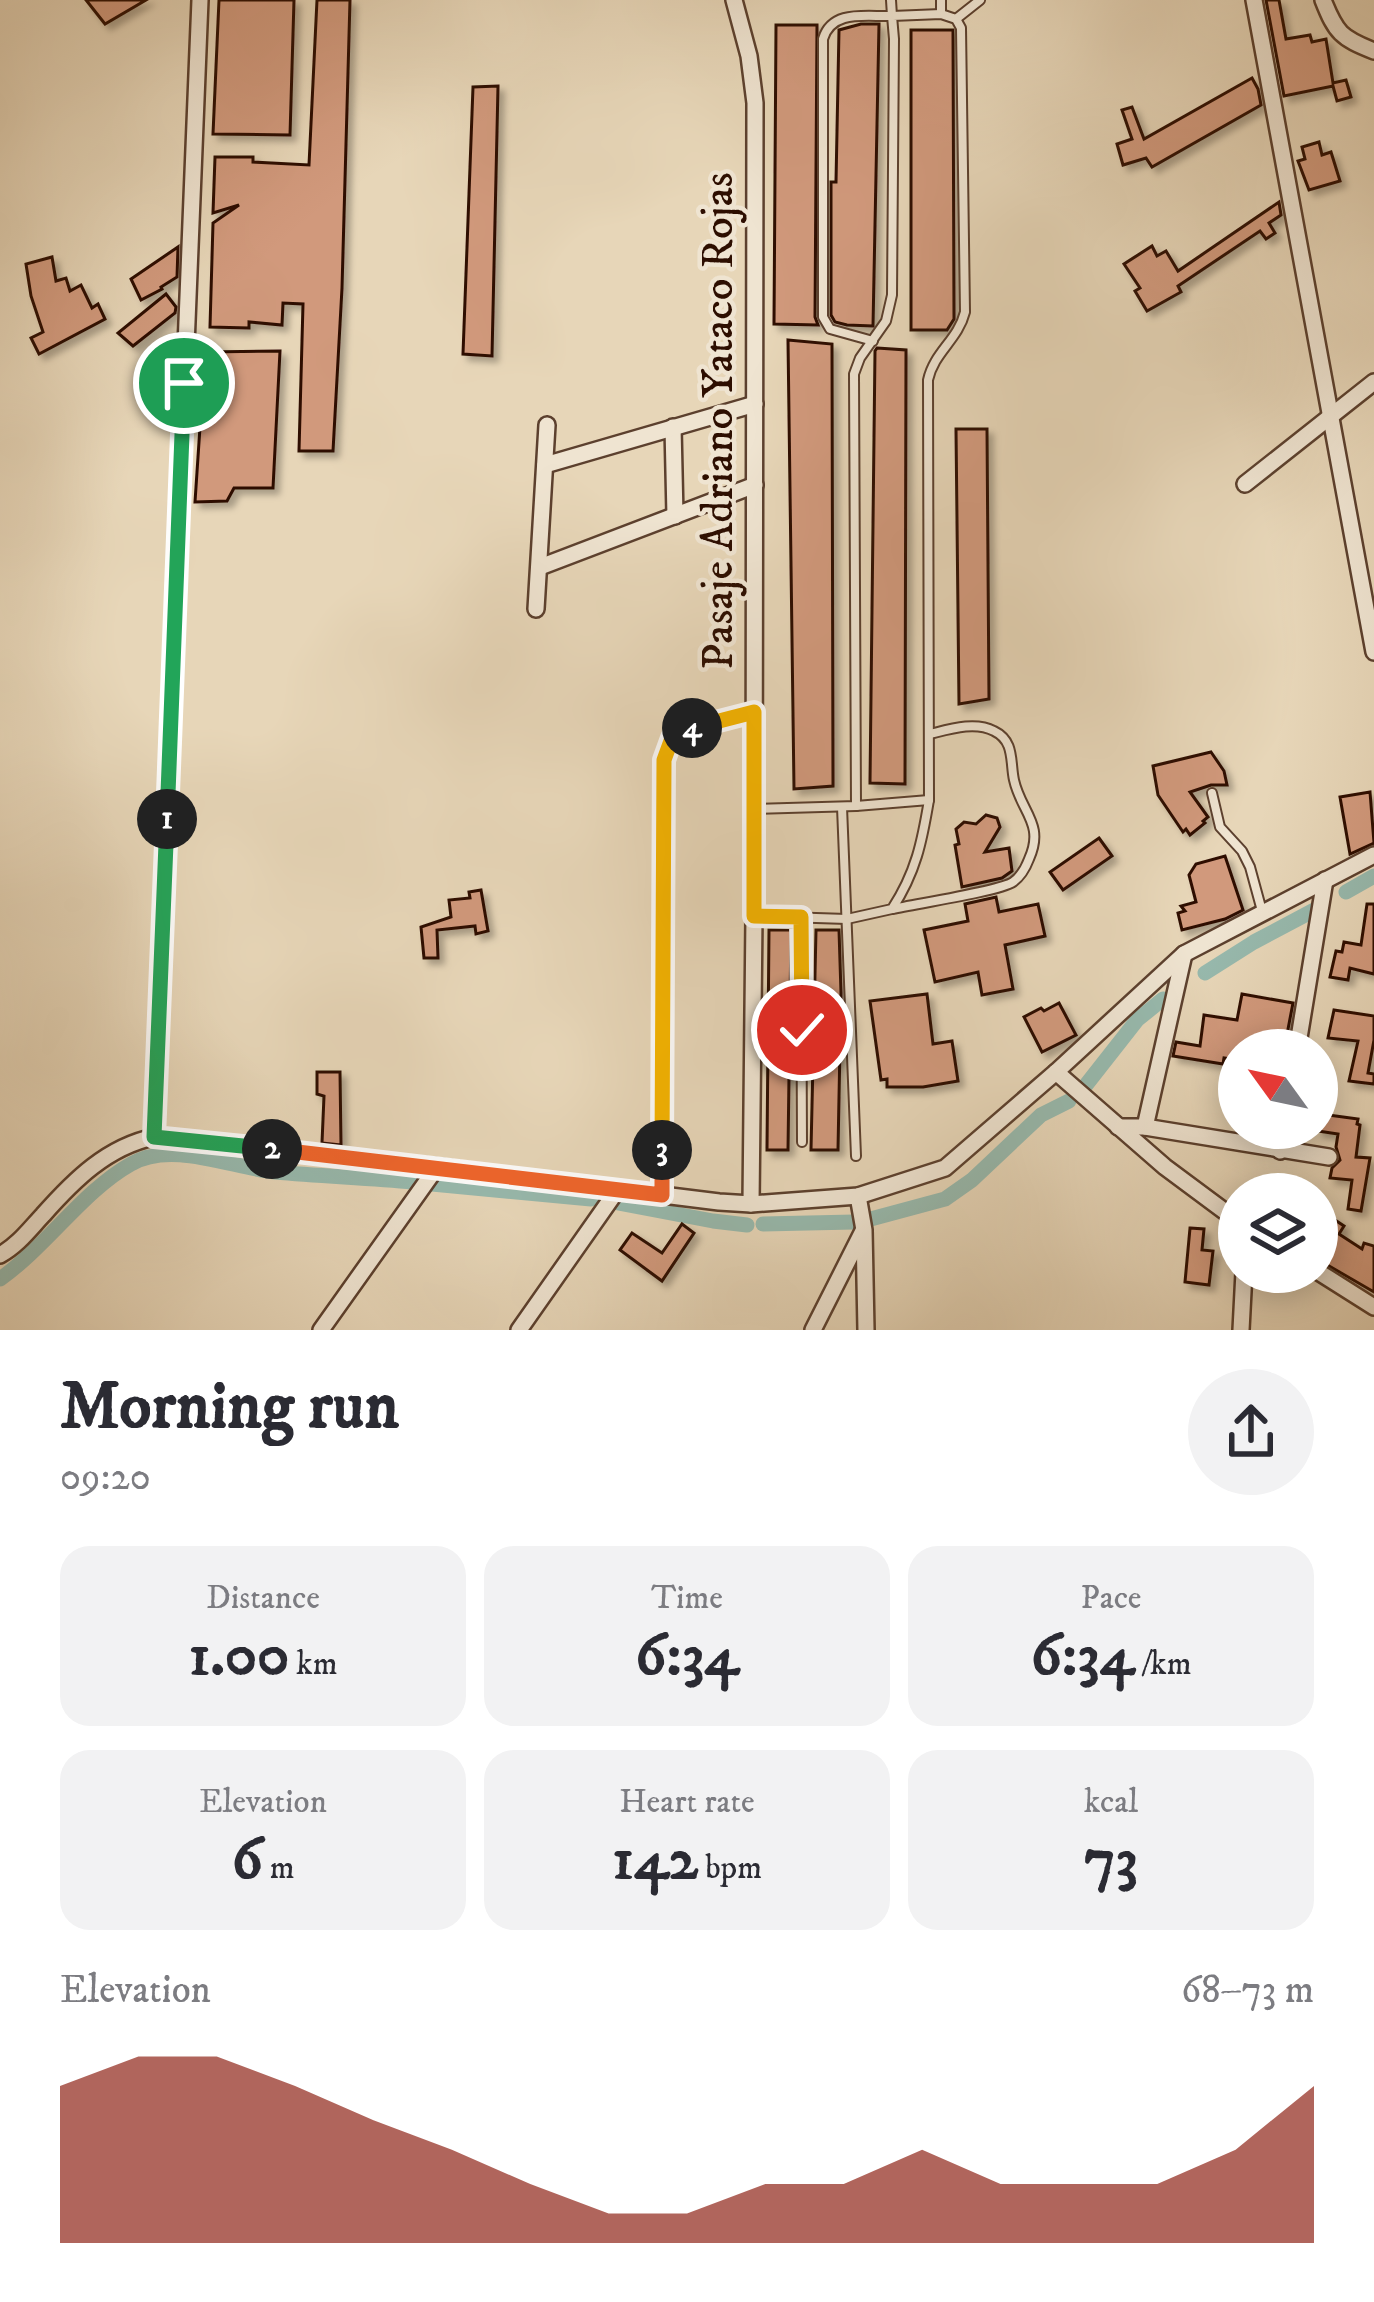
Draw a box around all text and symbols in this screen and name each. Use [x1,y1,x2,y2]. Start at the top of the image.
street label: Pasaje Adriano Yataco Rojas [691,172,747,670]
pin [133,332,235,434]
icon: arrive [151,350,217,416]
pin: 4 [662,698,722,758]
text: 4 [683,707,702,748]
pin: 1 [137,789,197,849]
text: 1 [161,798,173,839]
pin [751,979,853,1081]
icon: check [769,997,835,1063]
north arrow [1218,1029,1338,1149]
map controls [1218,1029,1338,1293]
pin: 2 [242,1119,302,1179]
pin: 3 [632,1120,692,1180]
text: 2 [264,1128,280,1169]
text: 3 [656,1129,668,1170]
button: layers [1218,1173,1338,1293]
text: Morning run [60,1367,399,1449]
button: share [1188,1369,1314,1495]
text: 09:20 [60,1453,151,1502]
text: Distance [206,1578,320,1619]
text: Time [651,1578,723,1619]
text: Pace [1080,1578,1142,1619]
text: 1.00 [188,1619,289,1694]
text: 6:34 [635,1619,739,1694]
text: 6:34 [1030,1619,1134,1694]
text: km [289,1644,338,1685]
text: /km [1134,1644,1192,1685]
text: Elevation [199,1782,327,1823]
text: Heart rate [619,1782,755,1823]
text: kcal [1084,1782,1138,1823]
text: 6 [231,1823,263,1898]
text: 142 [612,1823,698,1898]
text: 73 [1084,1823,1138,1898]
text: m [263,1848,295,1889]
text: bpm [698,1848,762,1889]
text: Elevation [60,1966,211,2015]
text: 68–73 m [1181,1966,1314,2015]

